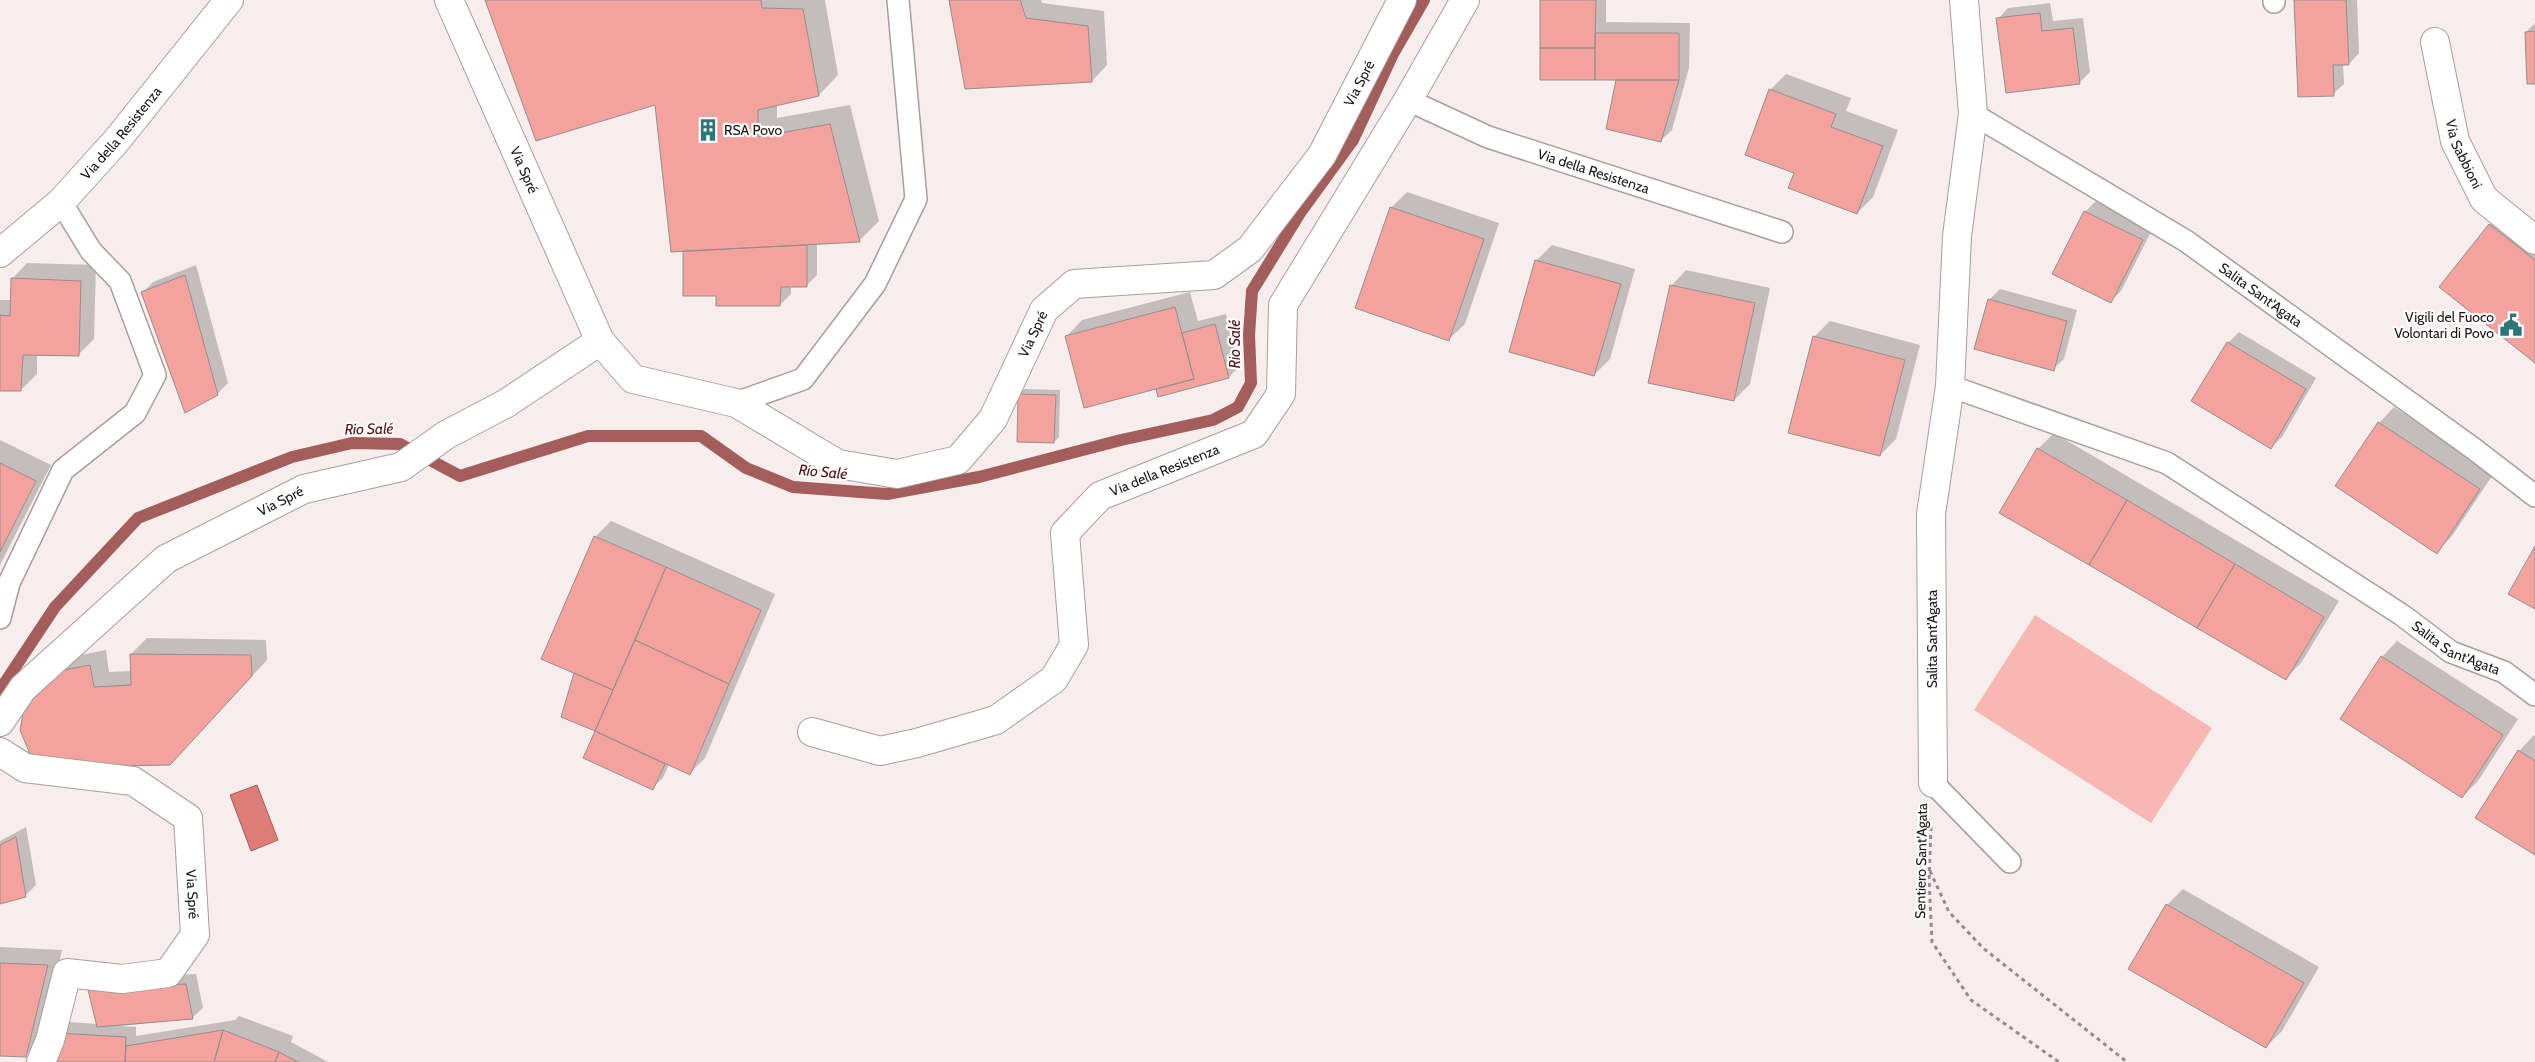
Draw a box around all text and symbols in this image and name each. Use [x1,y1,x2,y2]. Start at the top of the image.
street label: Via Spré [1340,57,1378,109]
street label: Via della Resistenza [77,83,166,183]
building icon: RSA Povo [695,117,721,143]
street label: Via Sabbioni [2442,118,2486,192]
place label: RSA Povo [724,121,783,139]
street label: Via Spré [506,144,543,196]
street label: Via della Resistenza [1535,145,1652,198]
street label: Salita Sant'Agata [2215,259,2306,331]
street label: Via Spré [1014,308,1051,360]
place label: Vigili del Fuoco Volontari di Povo [2394,308,2494,342]
public building icon: Vigili del Fuoco Volontari di Povo [2498,312,2524,338]
water label: Rio Salé [1226,320,1244,368]
water label: Rio Salé [344,420,394,438]
street label: Via della Resistenza [1107,440,1222,500]
water label: Rio Salé [798,461,848,483]
street label: Via Spré [254,482,307,520]
street label: Salita Sant'Agata [1923,590,1941,688]
street label: Salita Sant'Agata [2408,617,2503,679]
street label: Sentiero Sant'Agata [1911,803,1931,919]
street label: Via Spré [182,869,203,919]

